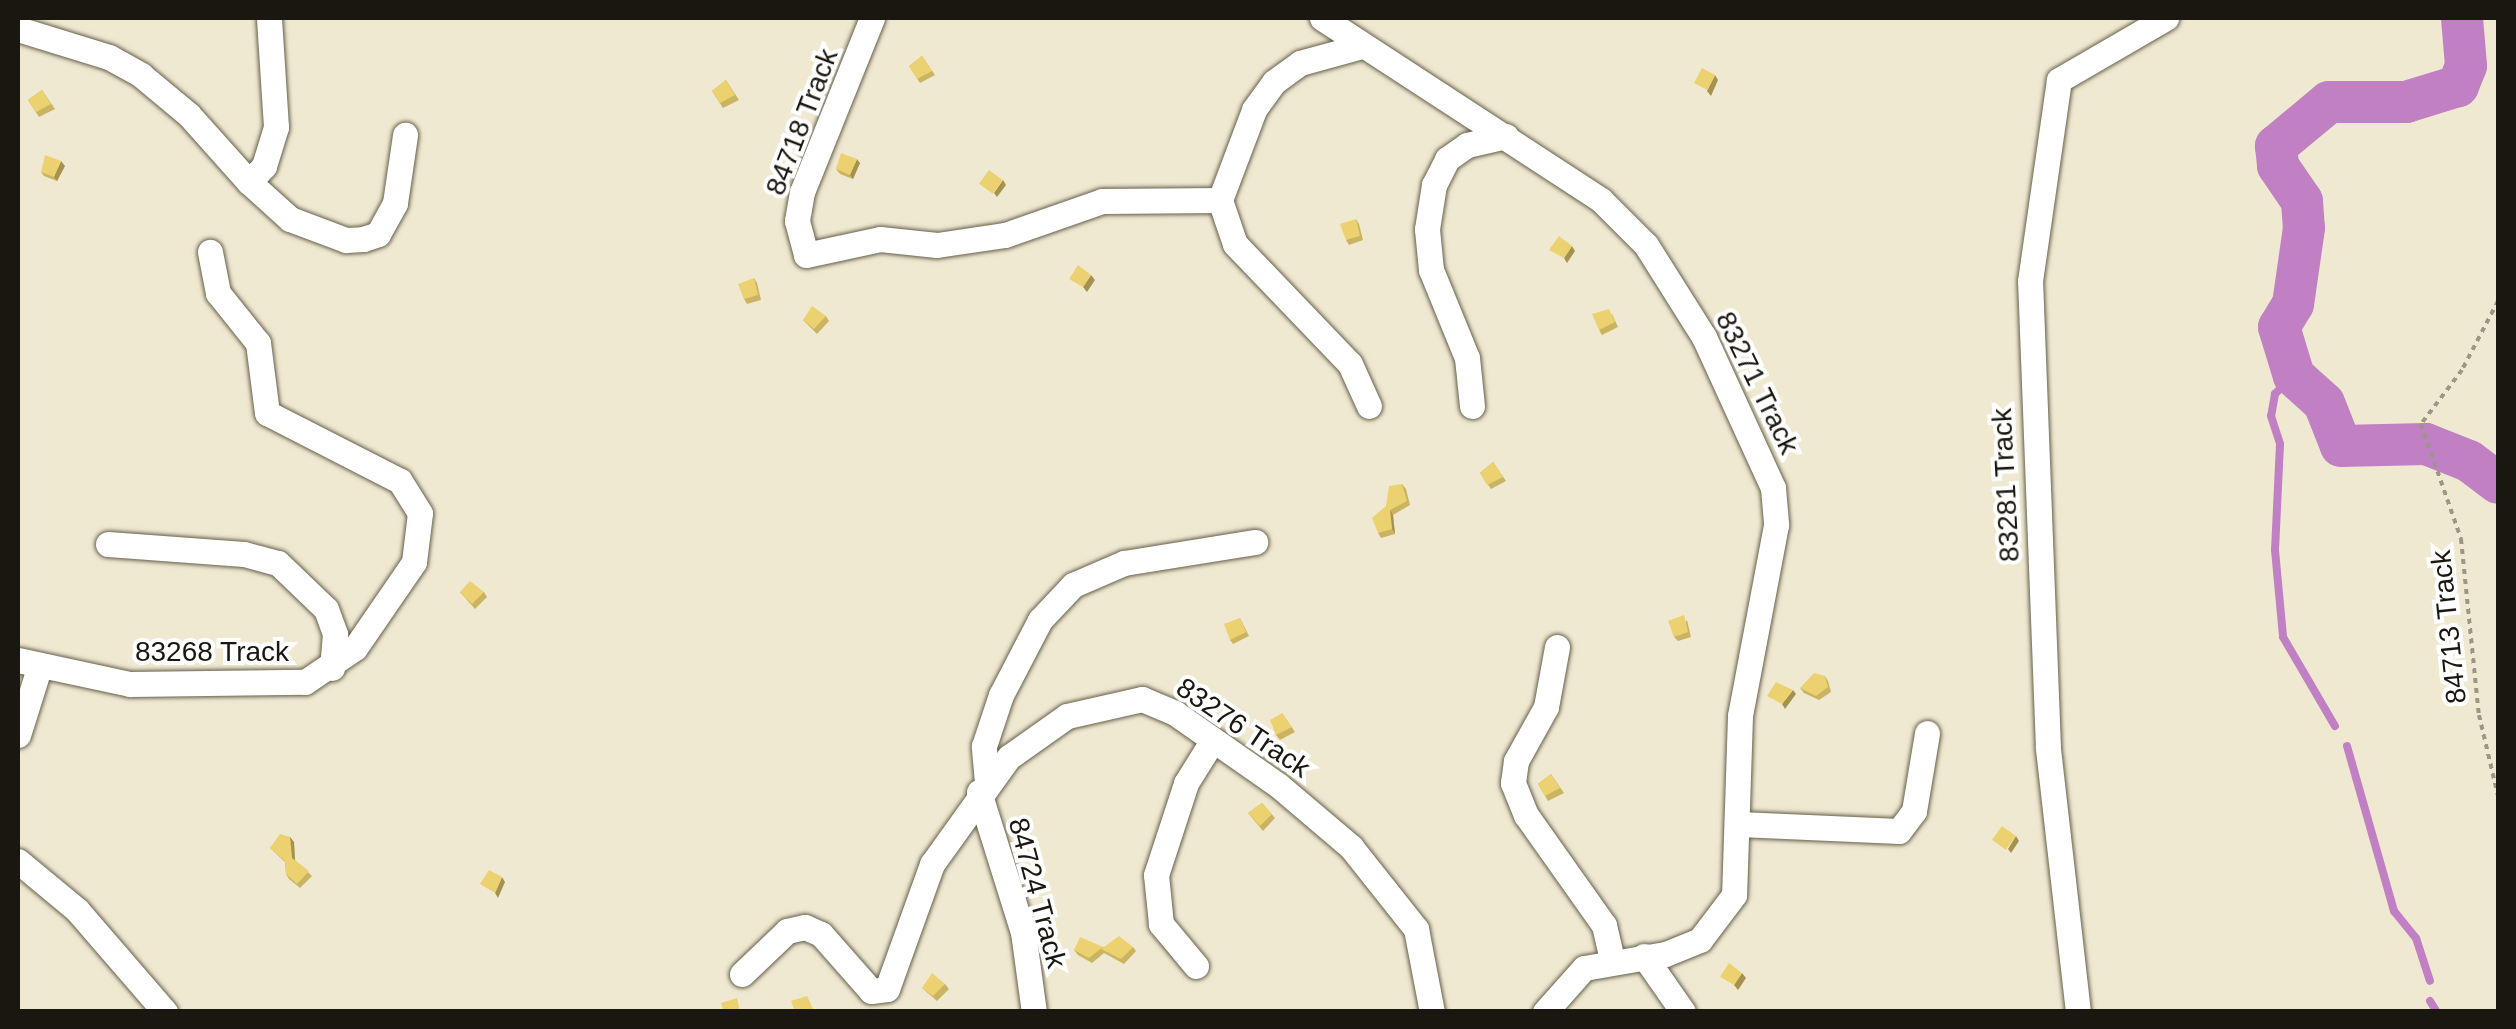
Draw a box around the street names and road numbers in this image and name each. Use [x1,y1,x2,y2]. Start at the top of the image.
street label: 84718 Track [759,44,845,200]
street label: 83271 Track [1708,306,1806,460]
street label: 83281 Track [1985,407,2027,563]
street label: 84713 Track [2424,548,2474,706]
street label: 83268 Track [135,635,289,669]
street label: 83276 Track [1170,671,1316,785]
street label: 84724 Track [1001,814,1073,972]

